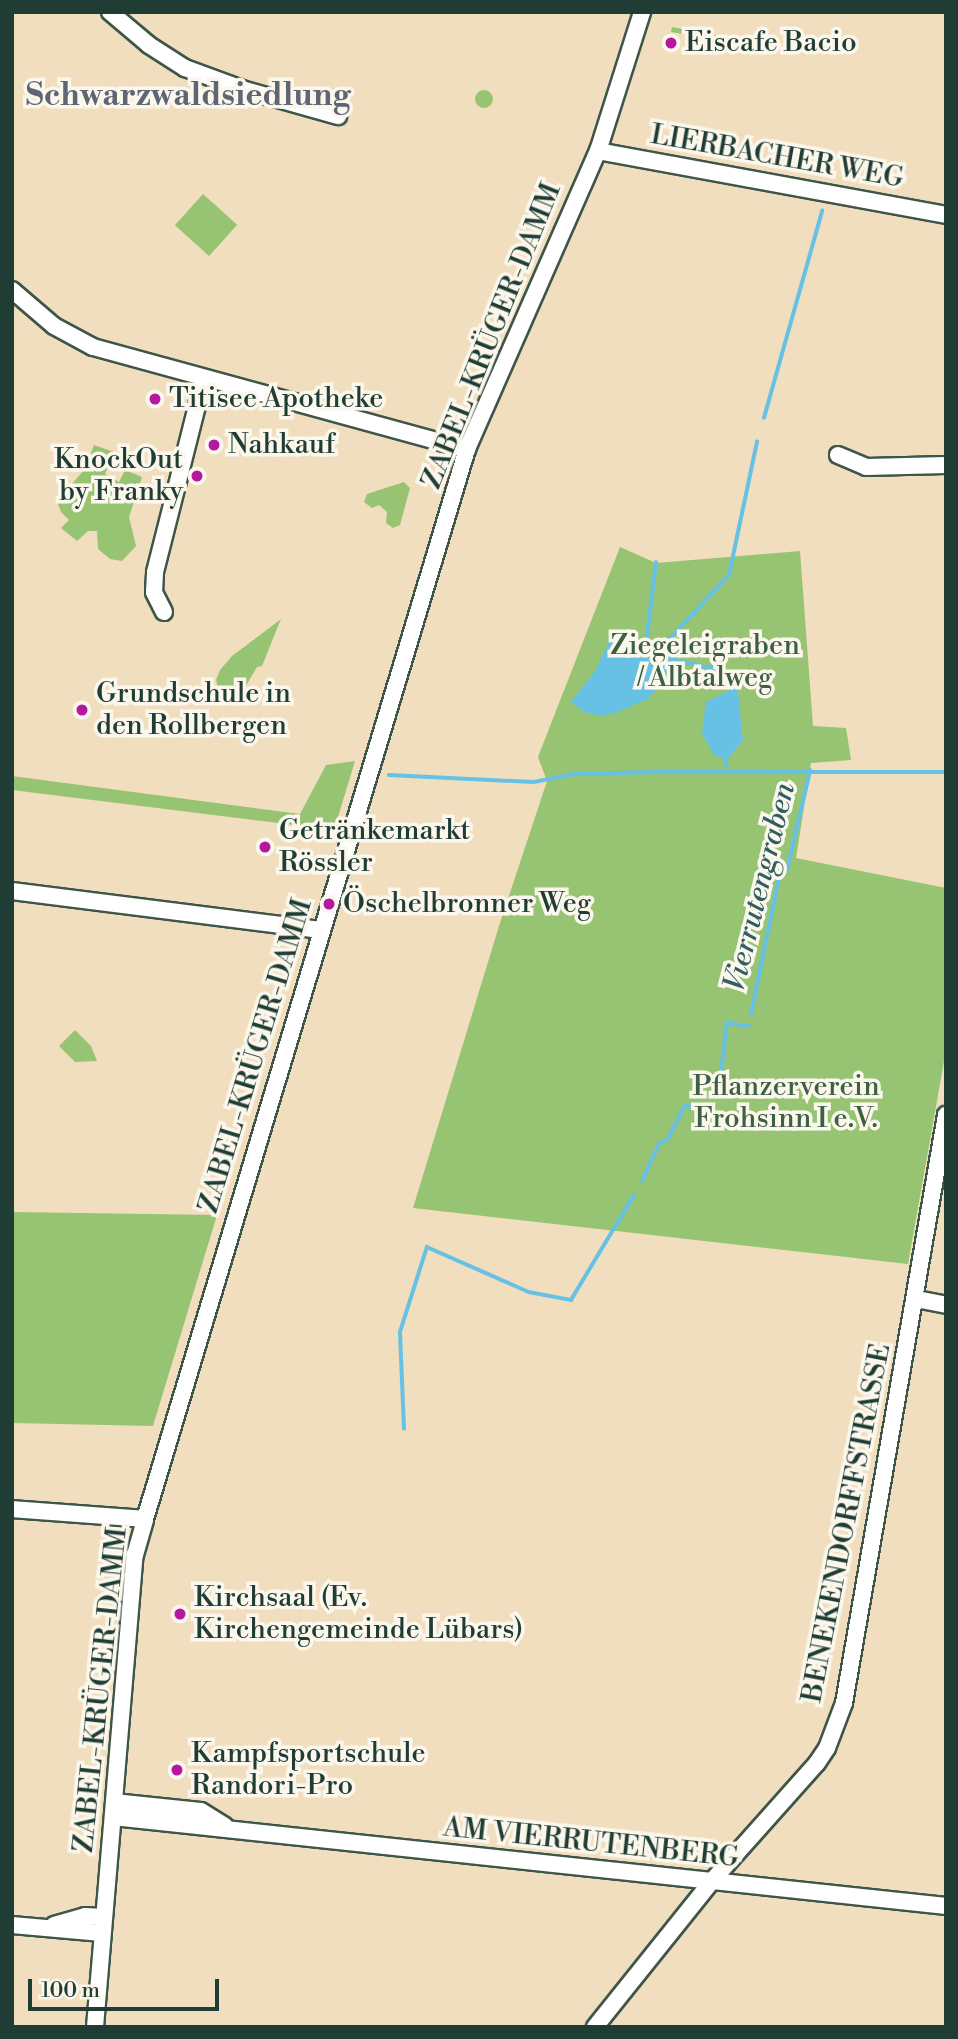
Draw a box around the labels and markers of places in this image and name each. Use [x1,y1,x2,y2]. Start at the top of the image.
place label: Eiscafe Bacio [685,26,857,60]
marker: Eiscafe Bacio [663,35,679,51]
place label: Titisee Apotheke [169,382,383,416]
marker: Titisee Apotheke [147,391,163,407]
place label: Nahkauf [228,428,335,462]
marker: Nahkauf [206,437,222,453]
place label: KnockOut by Franky [54,443,183,509]
marker: KnockOut by Franky [189,468,205,484]
place label: Grundschule in den Rollbergen [96,677,291,743]
marker: Grundschule in den Rollbergen [74,702,90,718]
place label: Getränkemarkt Rössler [279,814,470,880]
marker: Getränkemarkt Rössler [257,839,273,855]
place label: Öschelbronner Weg [343,887,591,921]
marker: Öschelbronner Weg [321,896,337,912]
place label: Kirchsaal (Ev. Kirchengemeinde Lübars) [194,1581,523,1647]
marker: Kirchsaal (Ev. Kirchengemeinde Lübars) [172,1606,188,1622]
place label: Kampfsportschule Randori-Pro [191,1737,426,1803]
marker: Kampfsportschule Randori-Pro [169,1762,185,1778]

